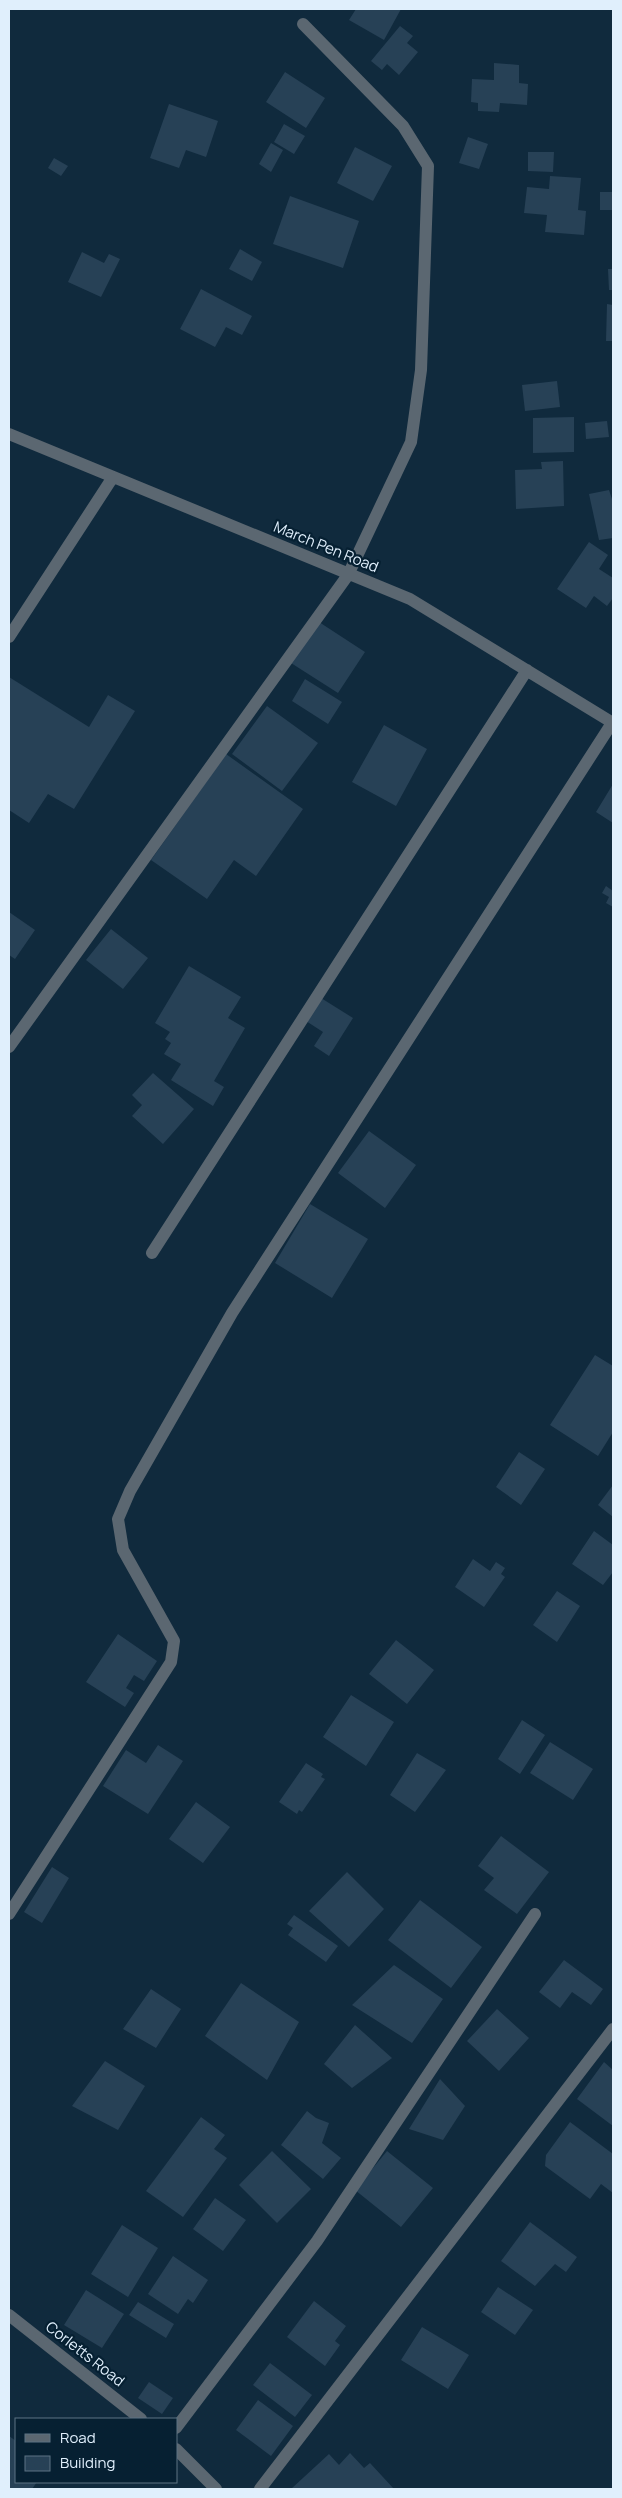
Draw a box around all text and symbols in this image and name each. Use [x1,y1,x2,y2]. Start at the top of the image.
street label: March Pen Road [271,516,382,577]
street label: Corletts Road [41,2316,129,2391]
legend [15,2418,178,2483]
text: Road [60,2427,96,2448]
text: Building [60,2452,115,2473]

